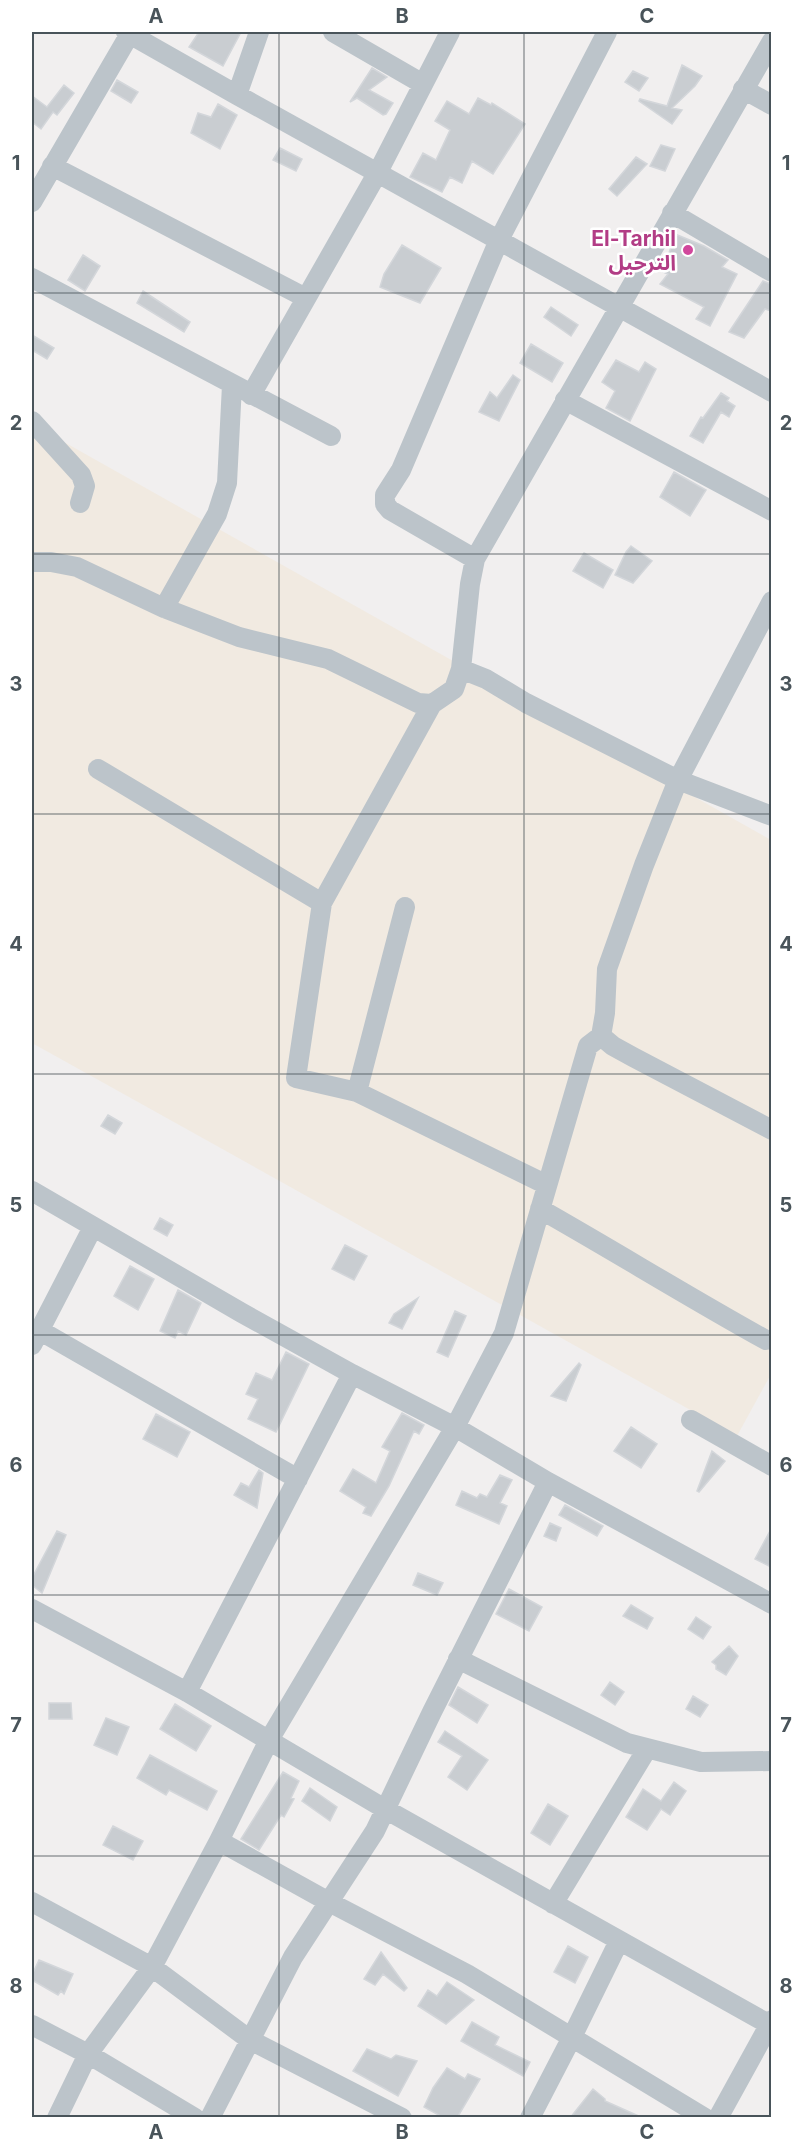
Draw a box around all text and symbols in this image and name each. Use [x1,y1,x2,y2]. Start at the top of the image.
text: A [149,4,164,28]
text: B [395,4,409,28]
text: C [640,4,654,28]
text: 1 [12,151,20,175]
text: 1 [782,151,790,175]
place label: El-Tarhil الترحيل [591,226,676,275]
marker: El-Tarhil الترحيل [681,243,695,257]
text: 2 [10,411,22,435]
text: 2 [780,411,792,435]
text: 3 [10,672,22,696]
text: 3 [780,672,792,696]
text: 4 [9,932,23,956]
text: 4 [779,932,793,956]
text: 5 [10,1193,22,1217]
text: 5 [780,1193,792,1217]
text: 6 [10,1453,23,1477]
text: 6 [780,1453,793,1477]
text: 7 [10,1713,22,1737]
text: 7 [780,1713,792,1737]
text: 8 [9,1974,23,1998]
text: 8 [779,1974,793,1998]
text: A [149,2120,164,2144]
text: B [395,2120,409,2144]
text: C [640,2120,654,2144]

